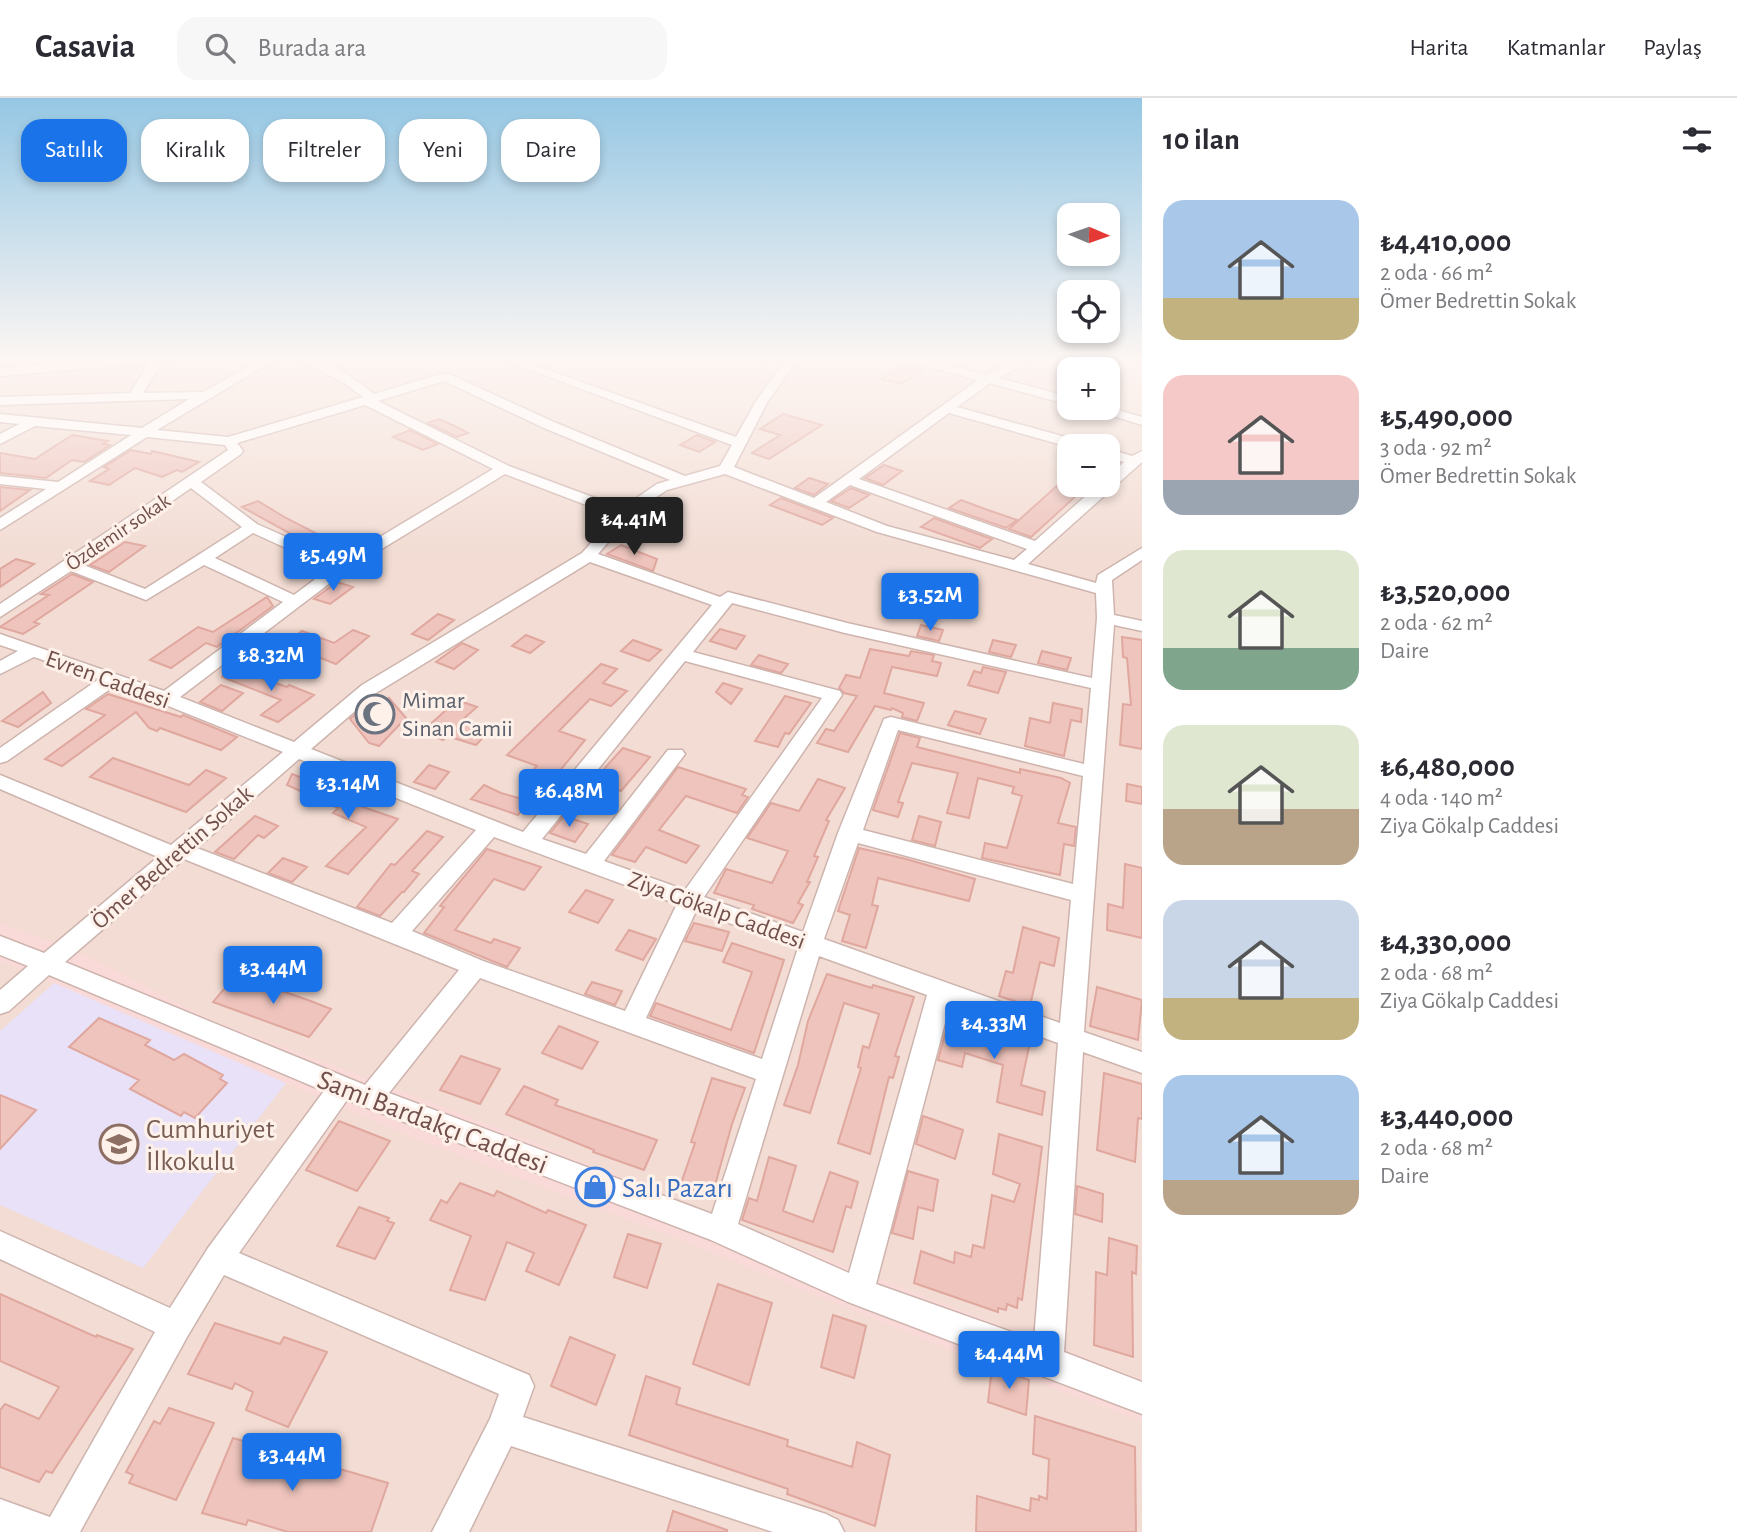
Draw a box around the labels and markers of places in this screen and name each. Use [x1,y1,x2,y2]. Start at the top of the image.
pin: ₺4.41M [577,498,691,557]
pin: ₺5.49M [276,533,390,593]
pin: ₺3.52M [873,574,987,633]
pin: ₺8.32M [214,634,328,693]
place label: Mimar Sinan Camii [402,689,513,741]
mosque icon: Mimar Sinan Camii [354,693,396,735]
pin: ₺3.14M [291,762,405,821]
pin: ₺6.48M [512,770,626,829]
pin: ₺3.44M [216,946,330,1006]
pin: ₺4.33M [937,1002,1051,1061]
place label: Cumhuriyet İlkokulu [146,1116,274,1176]
school or university icon: Cumhuriyet İlkokulu [98,1123,140,1165]
shop icon: Salı Pazarı [574,1166,616,1208]
place label: Salı Pazarı [622,1175,733,1203]
pin: ₺4.44M [952,1332,1066,1391]
pin: ₺3.44M [235,1434,349,1493]

